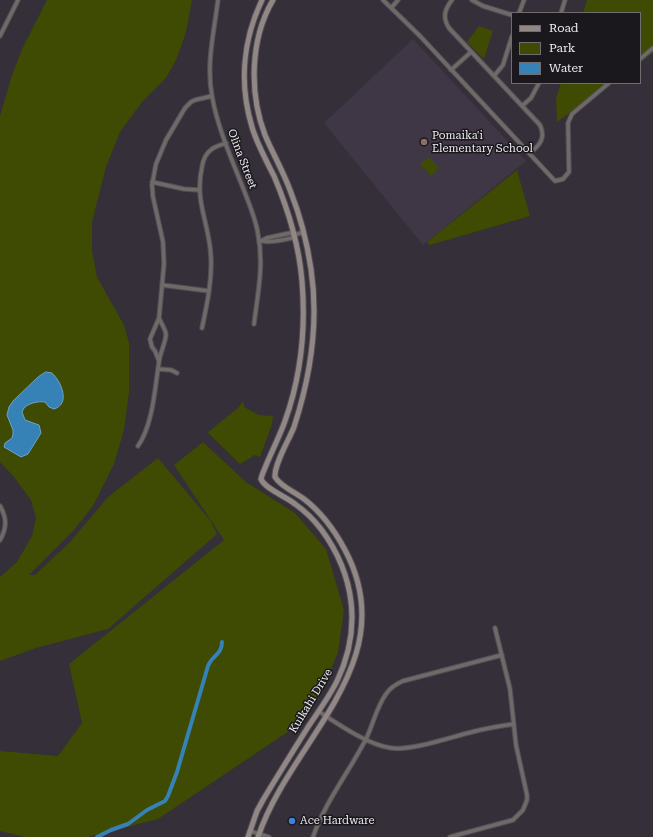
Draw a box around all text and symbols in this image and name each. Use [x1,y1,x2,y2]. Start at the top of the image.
legend [511,12,641,84]
text: Road [549,21,578,35]
text: Park [549,41,575,55]
text: Water [549,61,583,75]
street label: Olina Street [225,127,259,191]
place label: Pomaika'i Elementary School [432,129,533,155]
marker: Pomaika'i Elementary School [419,137,429,147]
street label: Kuikahi Drive [287,666,335,736]
place label: Ace Hardware [300,814,374,828]
marker: Ace Hardware [287,816,297,826]

